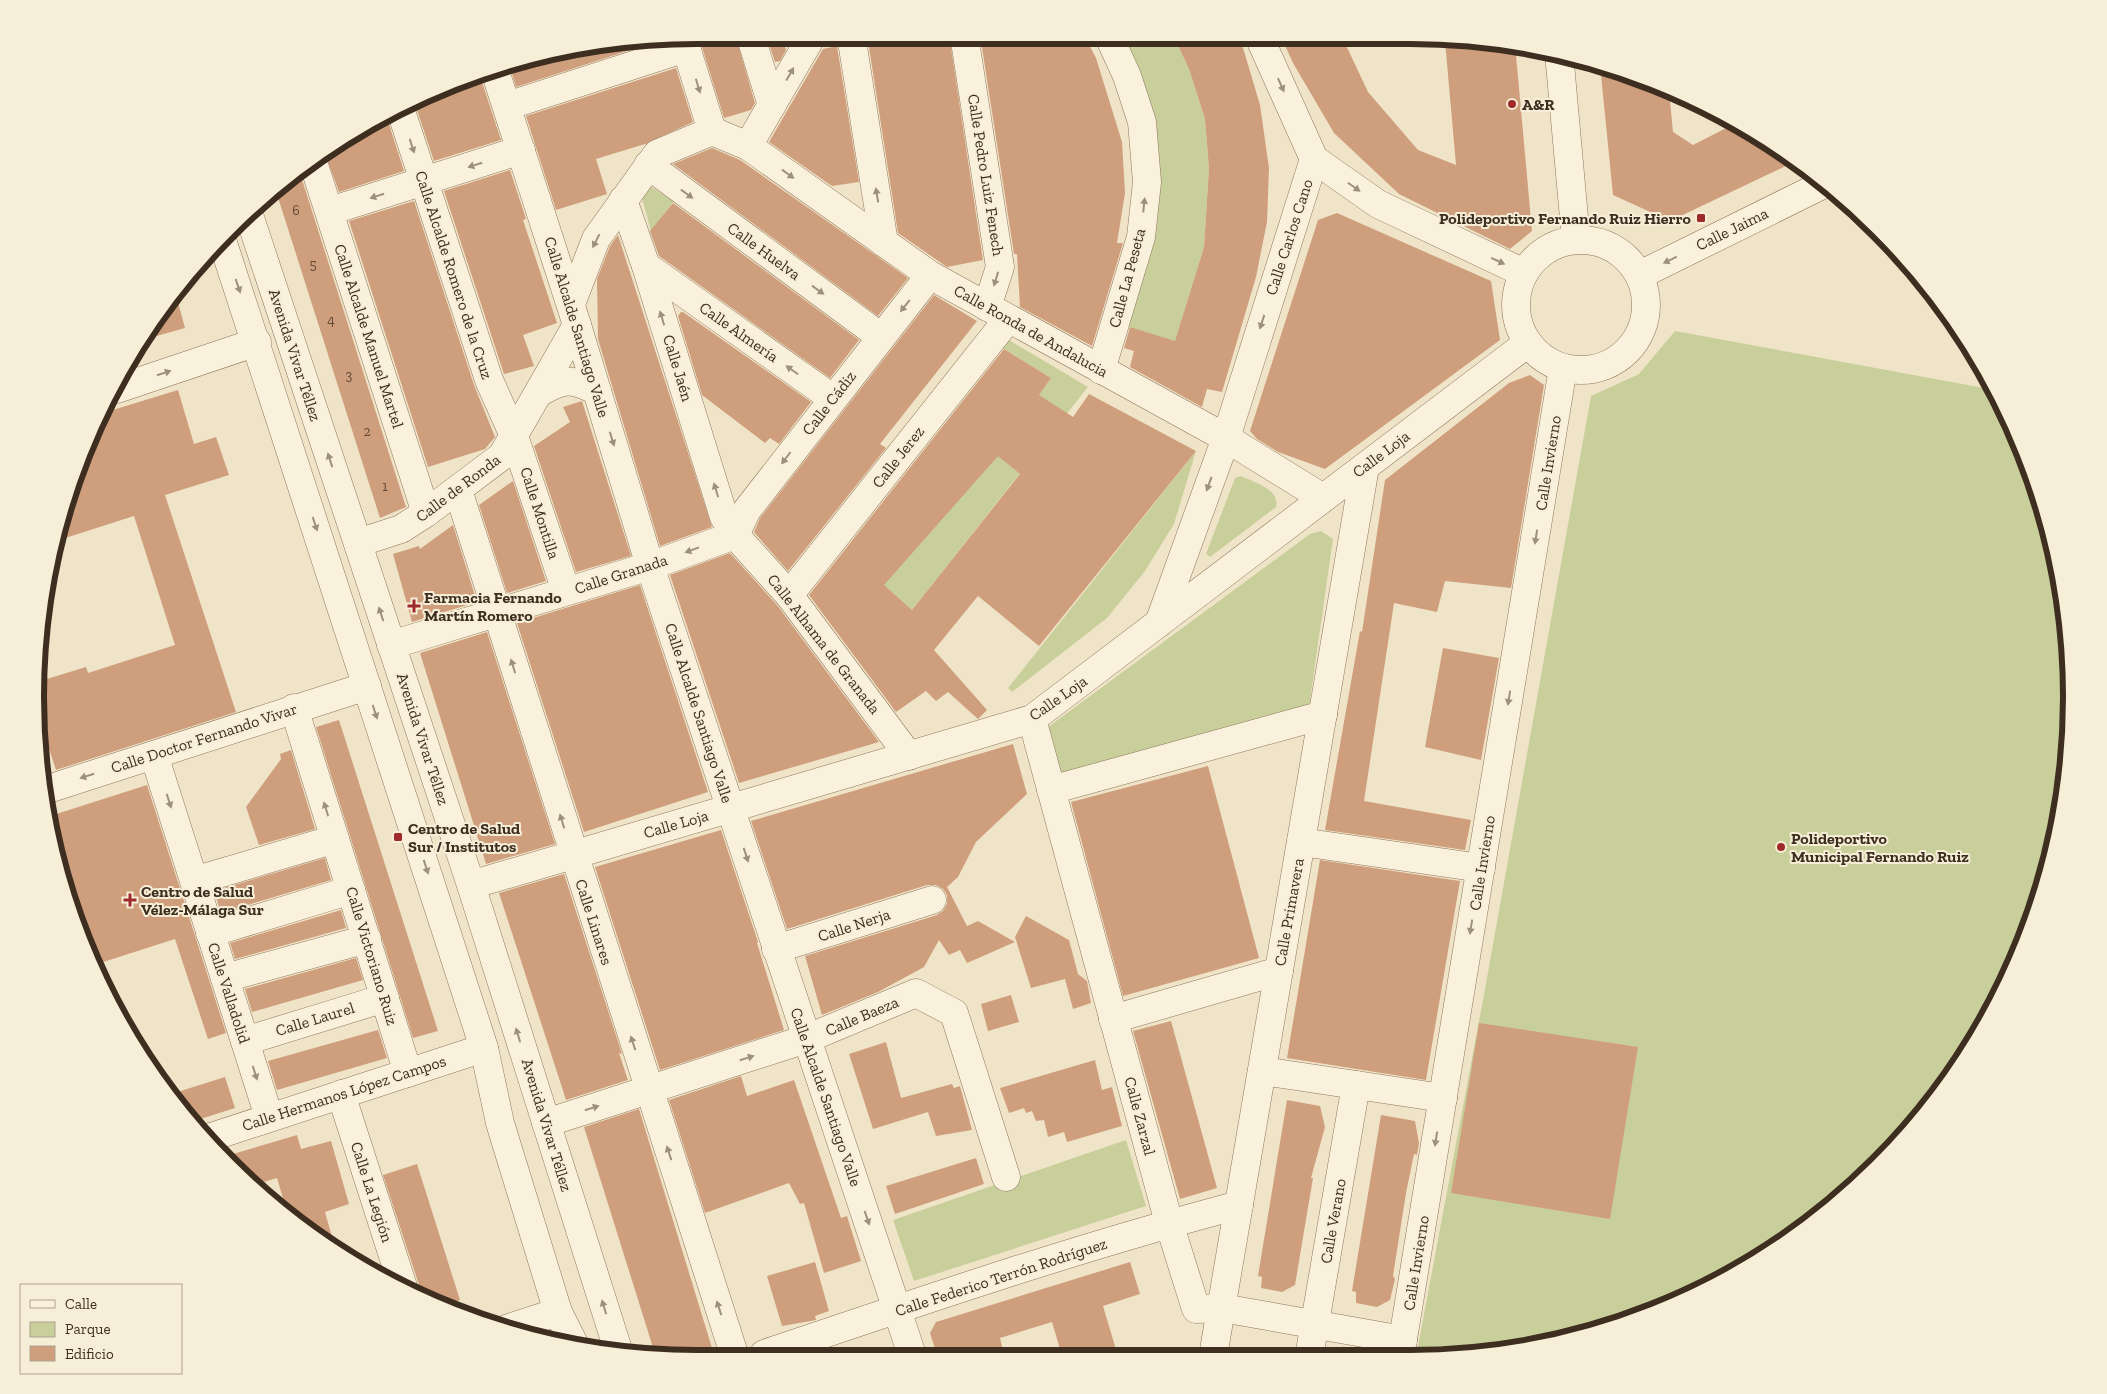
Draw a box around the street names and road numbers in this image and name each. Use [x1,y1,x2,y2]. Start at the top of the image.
street label: Calle Pedro Luiz Fenech [964,93,1008,257]
street label: Calle Alcalde Romero de la Cruz [411,168,497,382]
street label: Calle Carlos Cano [1261,177,1317,297]
street label: Calle Jaima [1693,203,1771,255]
street label: Calle Huelva [724,218,805,284]
street label: Calle La Peseta [1105,226,1149,330]
street label: Calle Alcalde Santiago Valle [540,234,614,420]
street label: Calle Alcalde Manuel Martel [330,242,408,430]
street label: Calle Ronda de Andalucia [951,281,1112,381]
street label: Avenida Vivar Téllez [265,286,325,424]
street label: Calle Almería [696,298,782,366]
street label: Calle Jaén [659,332,697,404]
street label: Calle Cádiz [798,367,860,439]
street label: Calle Invierno [1531,414,1565,512]
street label: Calle Jerez [868,422,928,492]
street label: Calle Loja [1349,426,1413,482]
street label: Calle de Ronda [412,450,504,526]
street label: Calle Montilla [516,465,564,562]
street label: Calle Granada [572,550,670,598]
street label: Calle Alhama de Granada [763,570,885,718]
street label: Calle Alcalde Santiago Valle [661,621,737,805]
street label: Avenida Vivar Téllez [393,670,453,808]
street label: Calle Loja [1025,671,1091,725]
street label: Calle Doctor Fernando Vivar [108,699,300,777]
street label: Calle Loja [641,806,711,842]
street label: Calle Invierno [1465,814,1499,912]
street label: Calle Primavera [1270,856,1308,967]
street label: Calle Linares [571,877,617,967]
street label: Calle Victoriano Ruiz [342,884,402,1028]
street label: Calle Nerja [815,904,893,946]
street label: Calle Valladolid [204,940,254,1046]
street label: Calle Baeza [822,992,902,1040]
street label: Calle Laurel [273,998,357,1040]
street label: Calle Alcalde Santiago Valle [786,1005,866,1189]
street label: Calle Hermanos López Campos [240,1051,448,1135]
street label: Avenida Vivar Téllez [518,1056,576,1194]
street label: Calle Zarzal [1120,1075,1160,1157]
street label: Calle La Legión [347,1139,397,1245]
street label: Calle Verano [1316,1177,1350,1265]
street label: Calle Invierno [1399,1214,1433,1312]
street label: Calle Federico Terrón Rodríguez [893,1234,1109,1320]

